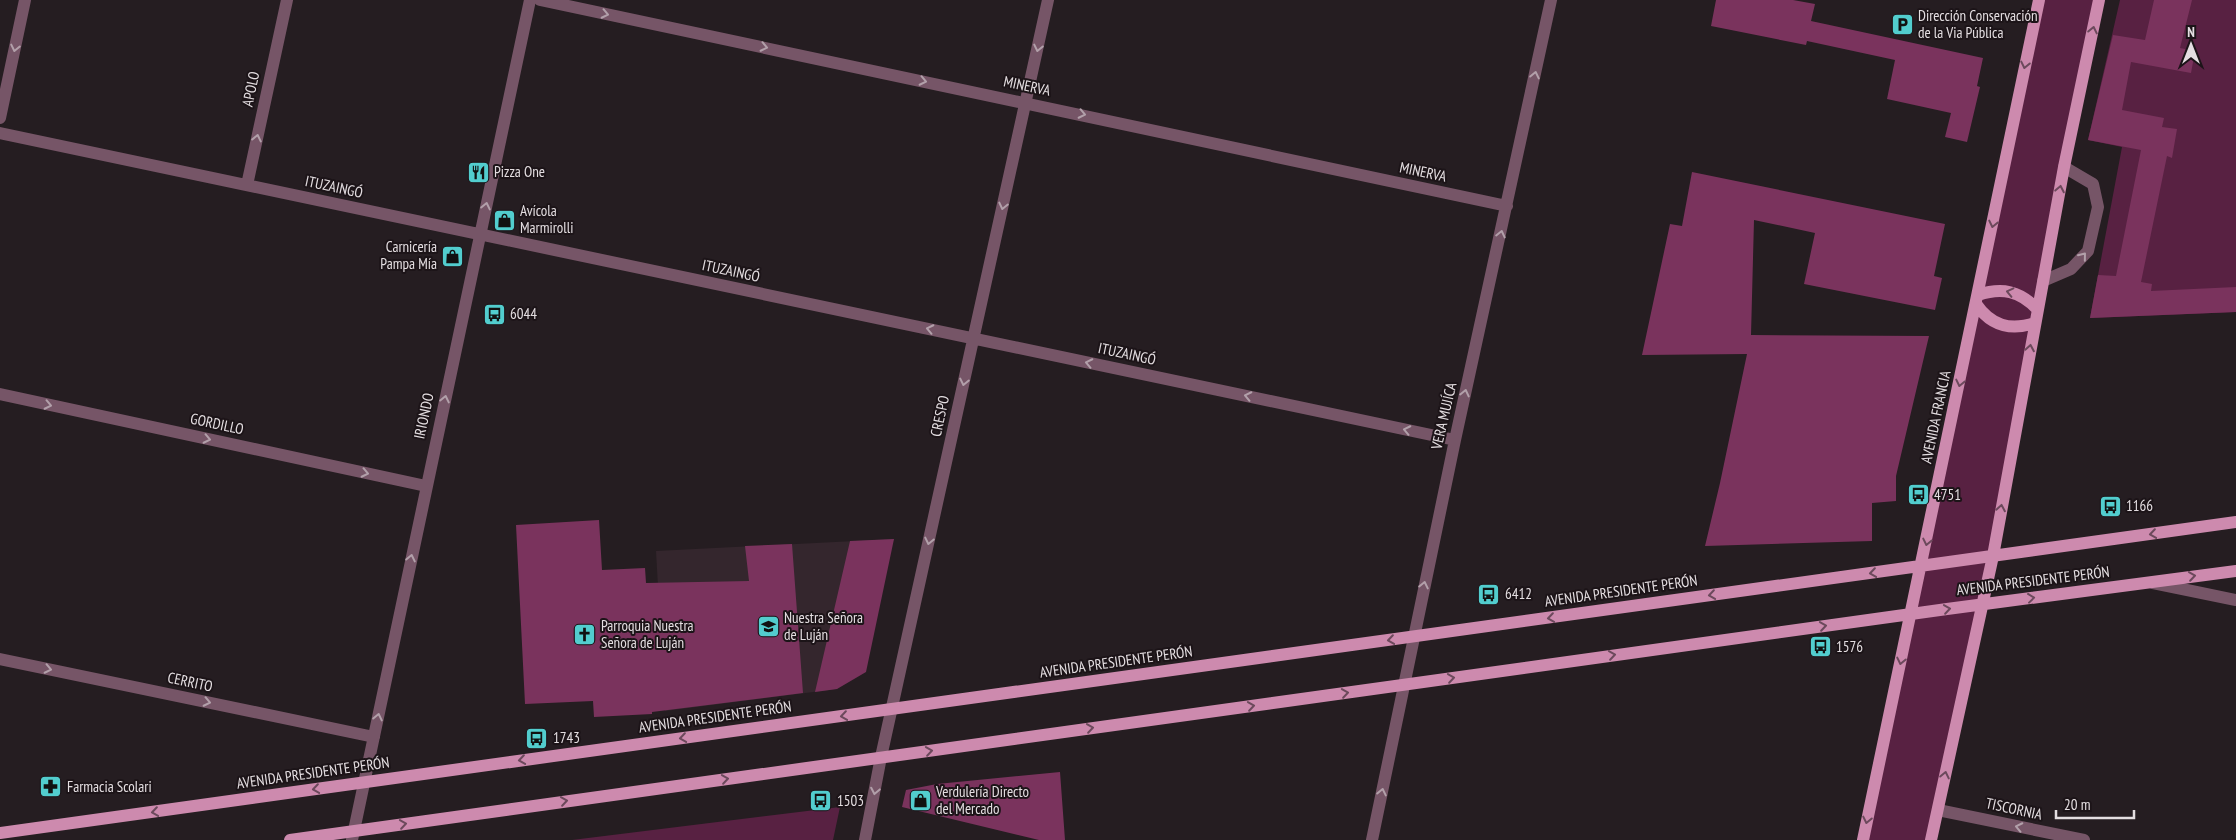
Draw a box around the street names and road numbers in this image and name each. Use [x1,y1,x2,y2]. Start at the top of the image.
street label: APOLO [238,70,263,108]
street label: MINERVA [1002,71,1053,100]
street label: MINERVA [1398,157,1449,186]
street label: ITUZAINGÓ [303,171,365,202]
street label: ITUZAINGÓ [700,255,762,286]
street label: ITUZAINGÓ [1096,338,1158,369]
street label: AVENIDA FRANCIA [1916,368,1955,465]
street label: VERA MUJÍCA [1426,380,1461,452]
street label: IRIONDO [409,391,438,441]
street label: CRESPO [926,394,953,438]
street label: GORDILLO [189,409,245,438]
street label: AVENIDA PRESIDENTE PERÓN [1955,562,2111,599]
street label: AVENIDA PRESIDENTE PERÓN [1543,570,1699,611]
street label: AVENIDA PRESIDENTE PERÓN [1038,641,1194,682]
street label: CERRITO [166,667,214,696]
street label: AVENIDA PRESIDENTE PERÓN [637,696,793,737]
street label: AVENIDA PRESIDENTE PERÓN [235,752,391,793]
street label: TISCORNIA [1984,793,2045,824]

